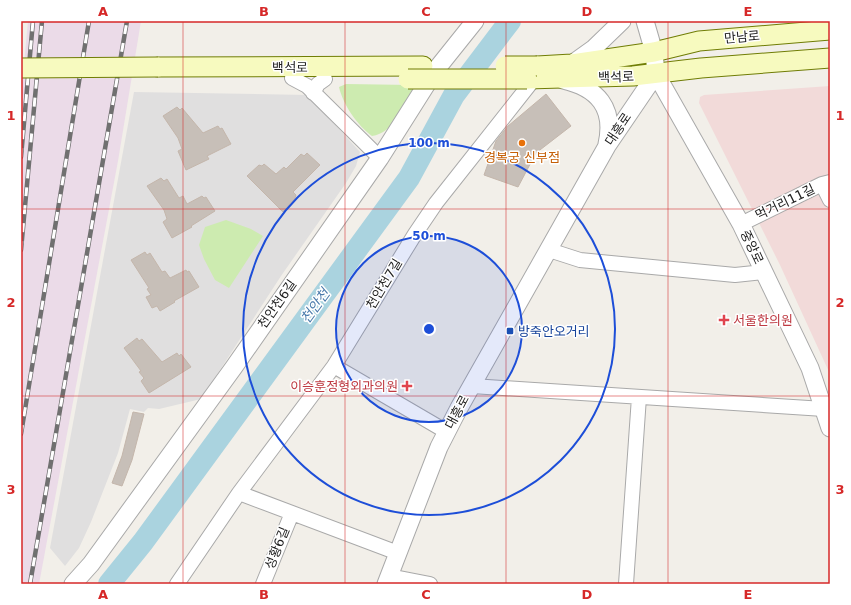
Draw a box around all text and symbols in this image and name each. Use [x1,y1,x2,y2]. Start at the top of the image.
text: A [98,4,108,19]
text: B [259,4,269,19]
text: C [421,4,431,19]
text: D [582,4,593,19]
text: E [744,4,752,19]
street label: 만남로 [723,28,761,46]
street label: 백석로 [272,60,308,75]
street label: 백석로 [598,69,634,85]
text: 1 [6,108,16,123]
text: 1 [835,108,845,123]
street label: 대흥로 [602,110,634,148]
text: 100 m [408,136,450,150]
marker: 경복궁 신부점 [517,138,527,148]
place label: 경복궁 신부점 [484,150,560,165]
street label: 먹거리11길 [753,181,817,223]
street label: 중앙로 [738,228,766,266]
text: 50 m [412,229,446,243]
street label: 천안천7길 [363,256,405,312]
street label: 천안천6길 [255,277,299,331]
water label: 천안천 [297,285,333,326]
text: 2 [6,295,16,310]
text: 2 [835,295,845,310]
place label: 서울한의원 [733,313,793,328]
marker: 서울한의원 [718,314,730,326]
centre of rings [422,322,436,336]
place label: 방죽안오거리 [518,324,590,339]
marker: 방죽안오거리 [505,326,515,336]
place label: 이승훈정형외과의원 [290,379,398,394]
marker: 이승훈정형외과의원 [401,380,413,392]
street label: 대흥로 [442,393,472,431]
text: 3 [6,482,16,497]
text: 3 [835,482,845,497]
street label: 성황6길 [262,525,292,571]
text: A [98,587,108,602]
text: B [259,587,269,602]
text: C [421,587,431,602]
text: D [582,587,593,602]
text: E [744,587,752,602]

